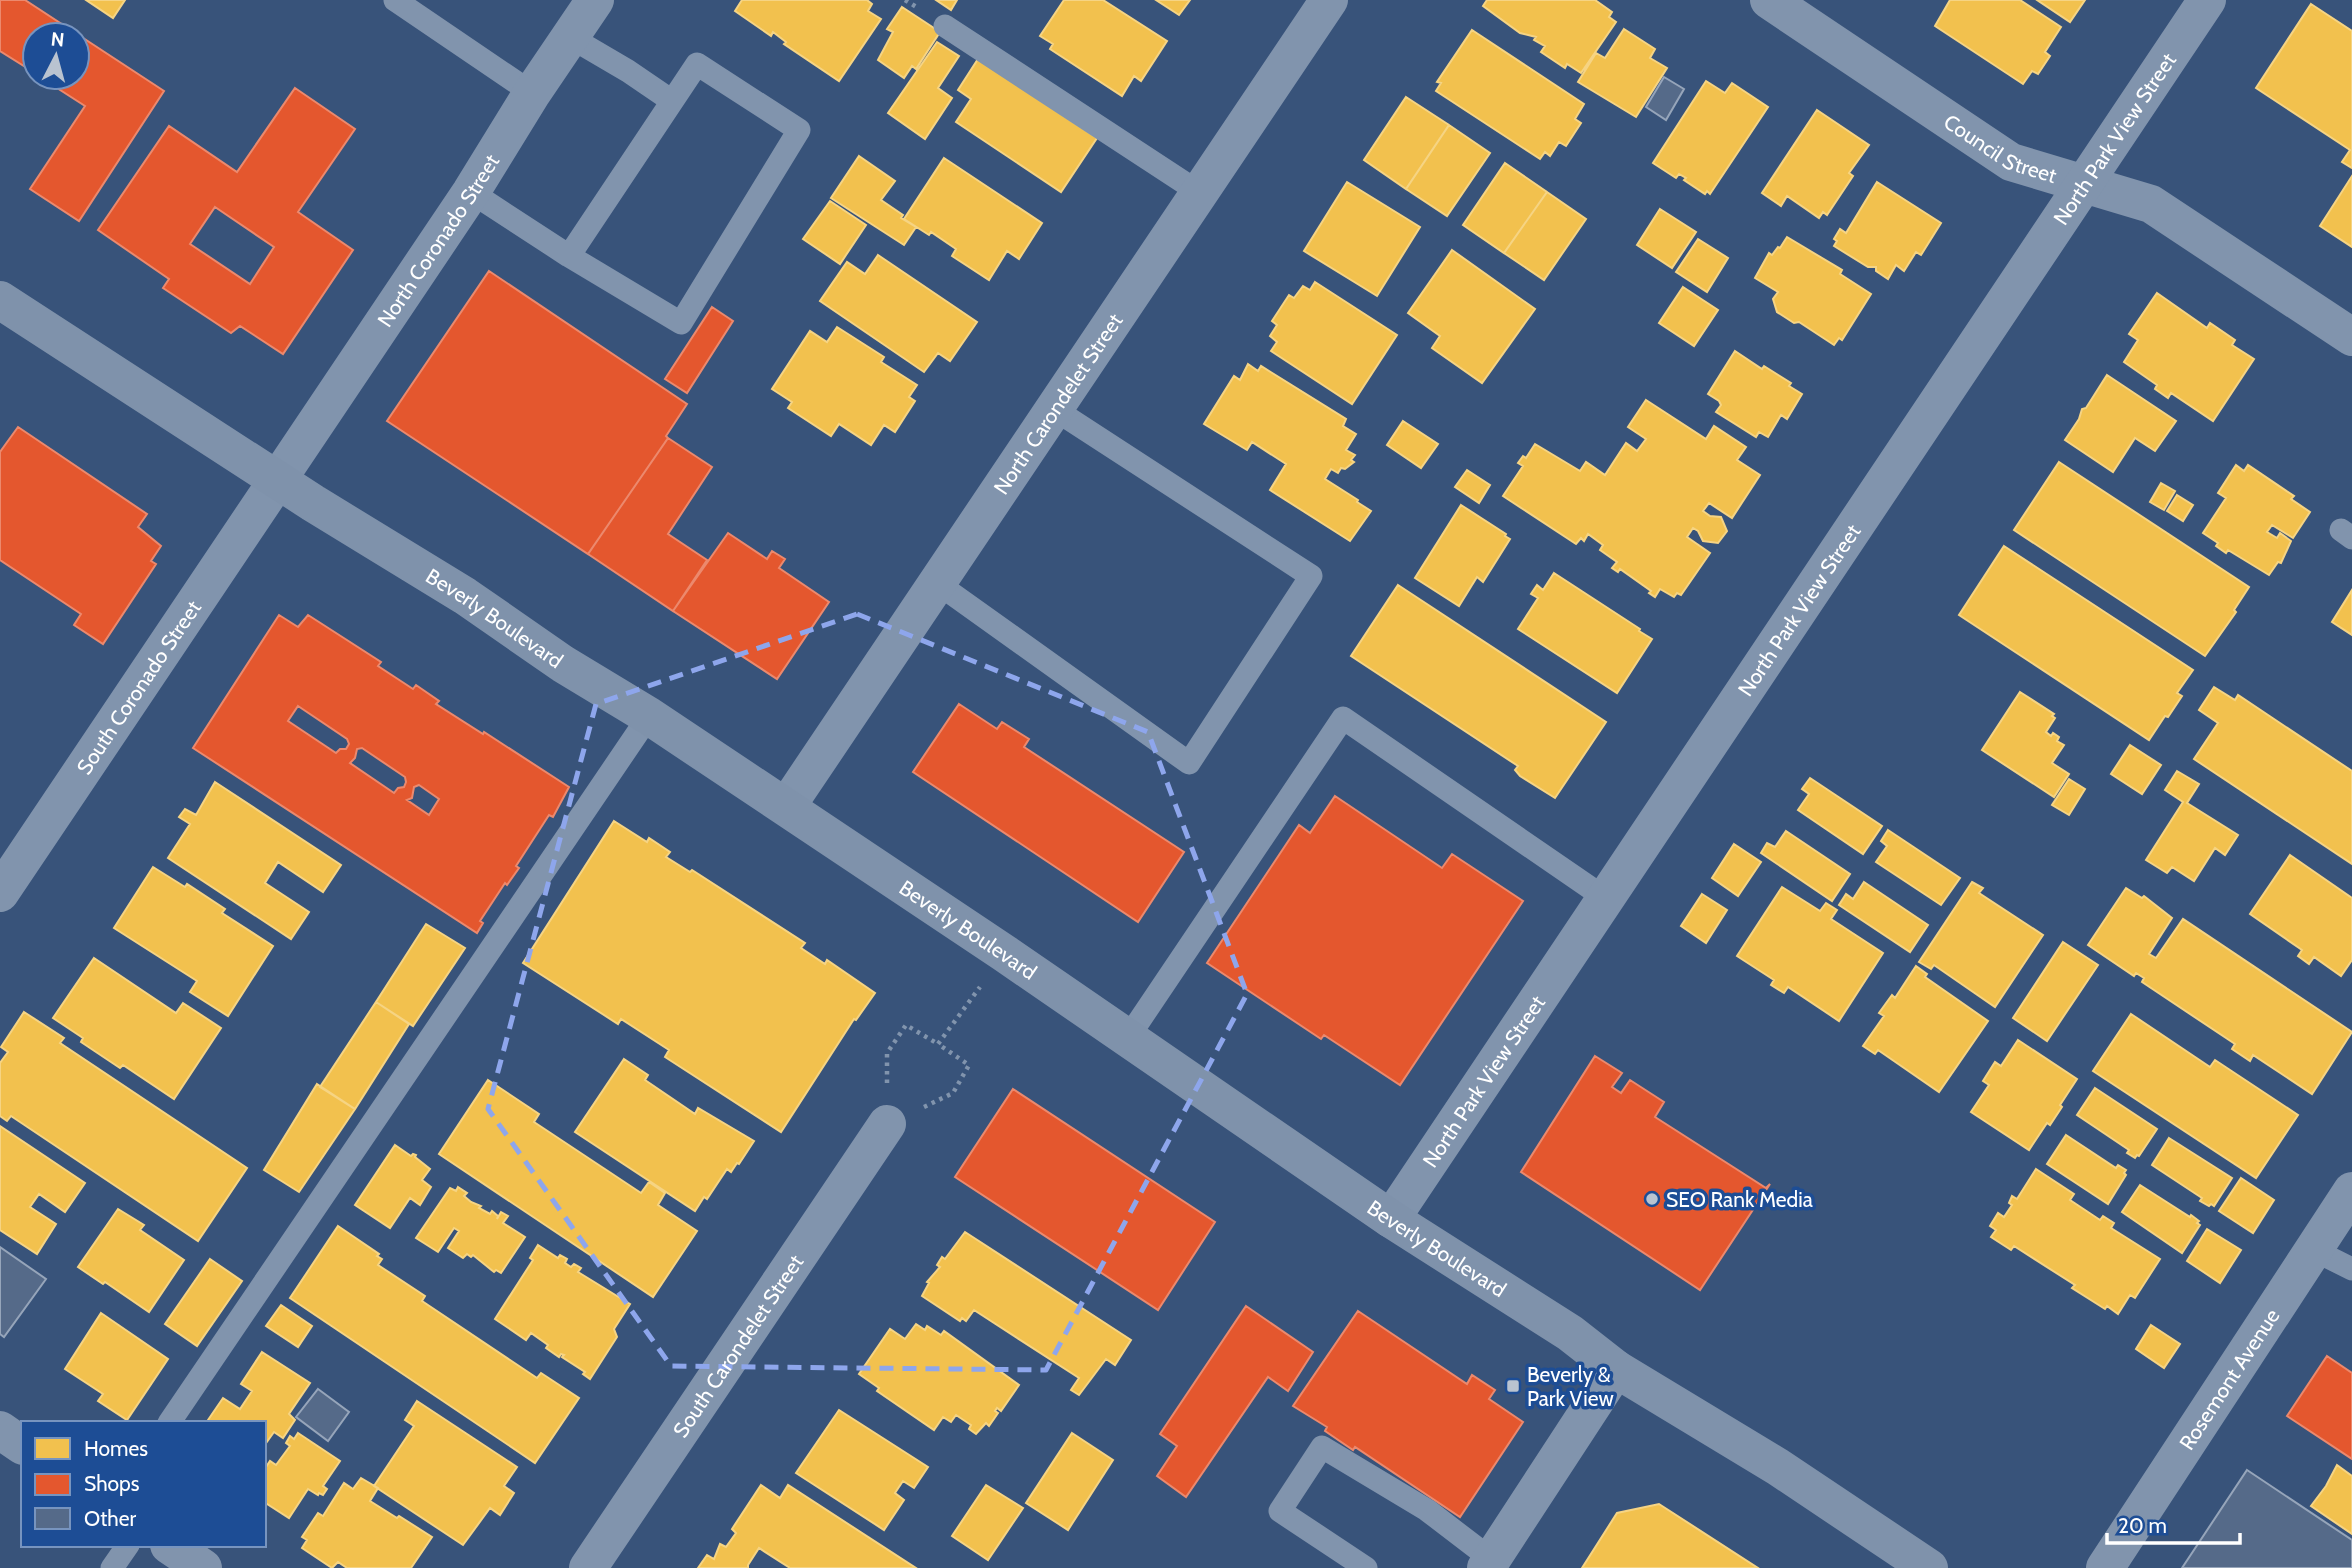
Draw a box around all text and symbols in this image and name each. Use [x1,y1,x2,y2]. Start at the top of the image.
north arrow [21,21,91,91]
text: N [50,27,66,52]
street label: North Park View Street [2048,48,2181,229]
street label: Council Street [1940,108,2060,188]
street label: North Coronado Street [372,149,504,331]
street label: North Carondelet Street [988,308,1127,499]
street label: North Park View Street [1732,519,1865,701]
street label: Beverly Boulevard [422,563,568,673]
street label: South Coronado Street [71,596,206,779]
street label: Beverly Boulevard [895,874,1042,984]
street label: North Park View Street [1417,990,1550,1172]
place label: SEO Rank Media [1666,1187,1813,1212]
marker: SEO Rank Media [1644,1191,1660,1207]
street label: Beverly Boulevard [1363,1194,1511,1302]
street label: South Carondelet Street [667,1250,808,1442]
street label: Rosemont Avenue [2174,1304,2284,1454]
place label: Beverly & Park View [1527,1362,1614,1411]
marker: Beverly & Park View [1505,1378,1521,1394]
legend [21,1421,266,1547]
text: Homes [84,1436,148,1461]
text: Shops [84,1471,140,1496]
scale bar [2107,1502,2240,1546]
text: Other [84,1506,136,1531]
text: 20 m [2118,1513,2167,1538]

